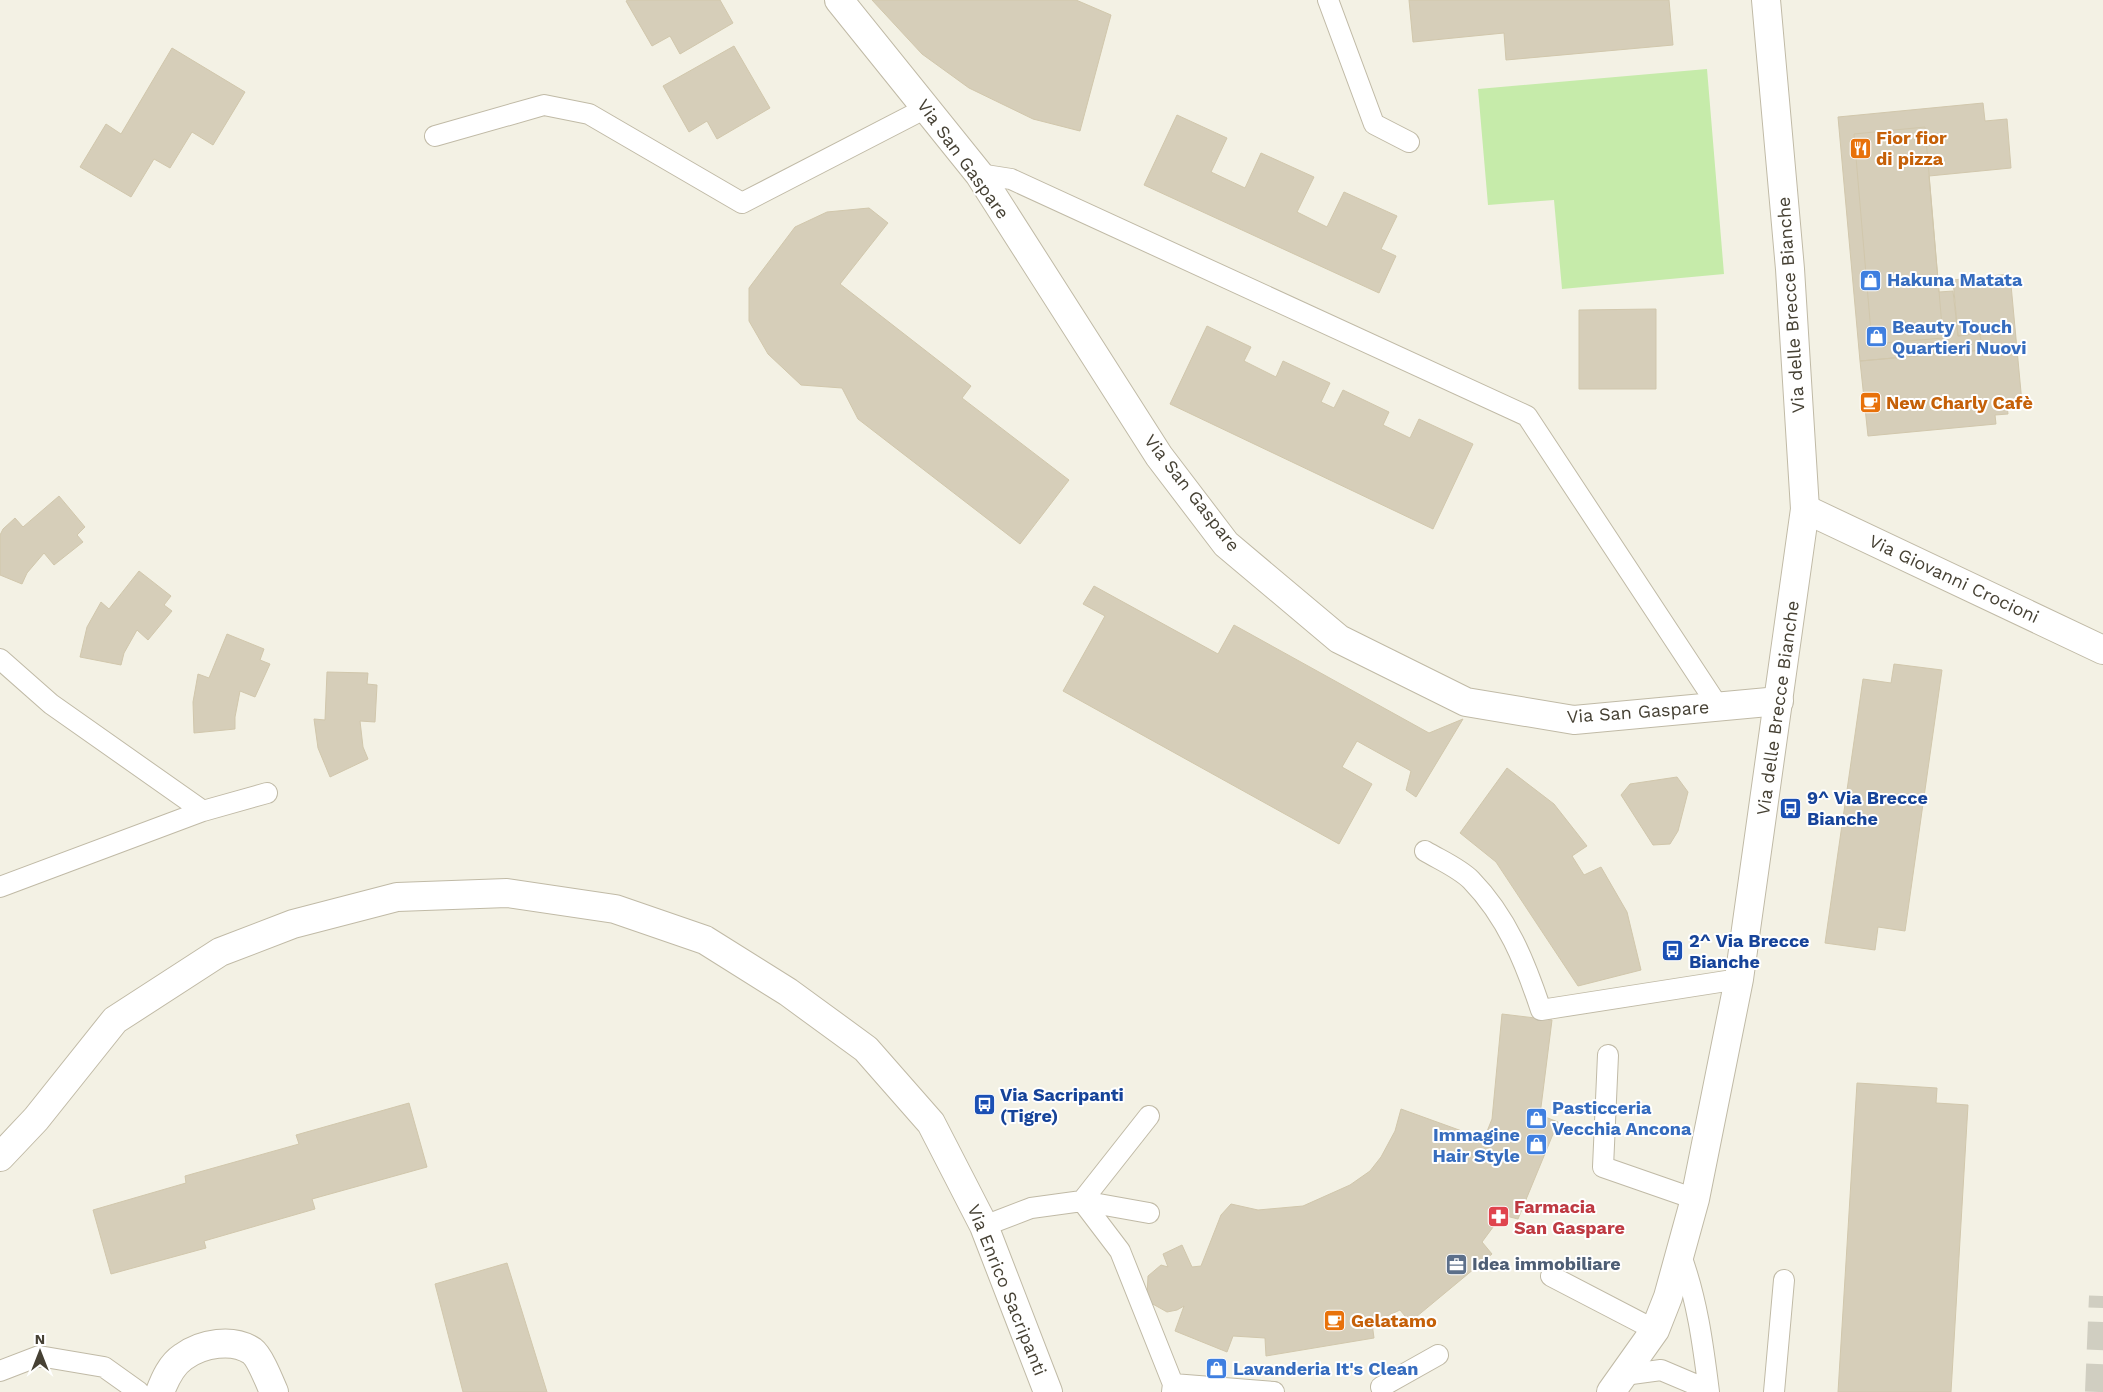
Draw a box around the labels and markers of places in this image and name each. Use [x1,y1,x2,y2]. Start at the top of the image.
place label: Fior fior di pizza [1876,127,1947,169]
restaurant icon: Fior fior di pizza [1848,136,1872,160]
shop icon: Hakuna Matata [1859,268,1883,292]
place label: Hakuna Matata [1887,269,2023,290]
place label: Beauty Touch Quartieri Nuovi [1892,316,2026,358]
shop icon: Beauty Touch Quartieri Nuovi [1864,325,1888,349]
cafe icon: New Charly Cafè [1858,391,1882,415]
place label: New Charly Cafè [1886,392,2033,413]
place label: 9^ Via Brecce Bianche [1807,787,1928,829]
bus stop icon: 9^ Via Brecce Bianche [1779,796,1803,820]
place label: 2^ Via Brecce Bianche [1689,930,1810,972]
bus stop icon: 2^ Via Brecce Bianche [1661,939,1685,963]
place label: Via Sacripanti (Tigre) [1000,1084,1124,1126]
bus stop icon: Via Sacripanti (Tigre) [972,1093,996,1117]
place label: Pasticceria Vecchia Ancona [1552,1097,1692,1139]
shop icon: Pasticceria Vecchia Ancona [1524,1106,1548,1130]
place label: Immagine Hair Style [1432,1124,1520,1166]
shop icon: Immagine Hair Style [1524,1133,1548,1157]
place label: Farmacia San Gaspare [1514,1196,1625,1238]
pharmacy icon: Farmacia San Gaspare [1486,1205,1510,1229]
office icon: Idea immobiliare [1444,1252,1468,1276]
place label: Idea immobiliare [1472,1253,1621,1274]
cafe icon: Gelatamo [1323,1309,1347,1333]
place label: Gelatamo [1351,1310,1437,1331]
shop icon: Lavanderia It's Clean [1205,1357,1229,1381]
place label: Lavanderia It's Clean [1233,1358,1418,1379]

